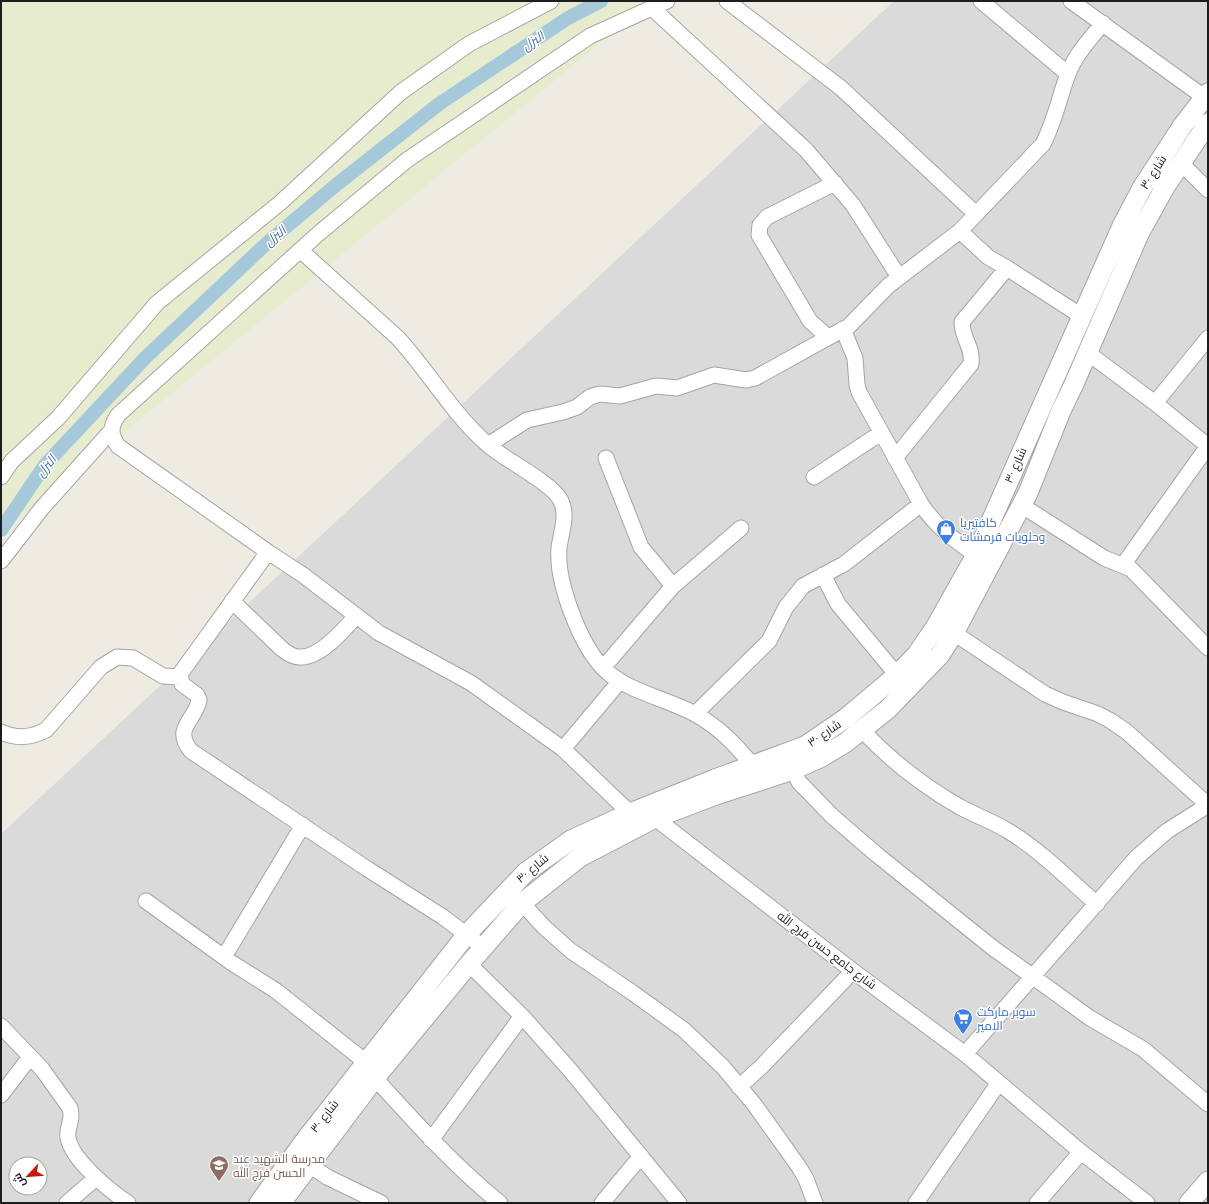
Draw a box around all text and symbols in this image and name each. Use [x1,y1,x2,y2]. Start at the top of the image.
water label: البزل [519,27,549,55]
street label: شارع ٣٠ [1136,152,1170,192]
water label: البزل [261,221,291,250]
street label: شارع ٣٠ [1001,445,1030,486]
water label: البزل [32,450,61,480]
place label: كافتيريا وحلويات قرمشات [960,515,1045,544]
shop icon: كافتيريا وحلويات قرمشات [935,518,957,546]
street label: شارع ٣٠ [804,716,844,751]
street label: شارع ٣٠ [513,850,552,887]
street label: شارع جامع حسن فرج الله [774,908,880,993]
place label: سوبر ماركت الامير [976,1004,1036,1033]
supermarket icon: سوبر ماركت الامير [952,1007,974,1035]
street label: شارع ٣٠ [307,1097,342,1136]
place label: مدرسة الشهيد عبد الحسن فرج الله [233,1151,325,1181]
school or university icon: مدرسة الشهيد عبد الحسن فرج الله [208,1154,230,1182]
north arrow [8,1156,48,1196]
text: ش [10,1171,28,1190]

